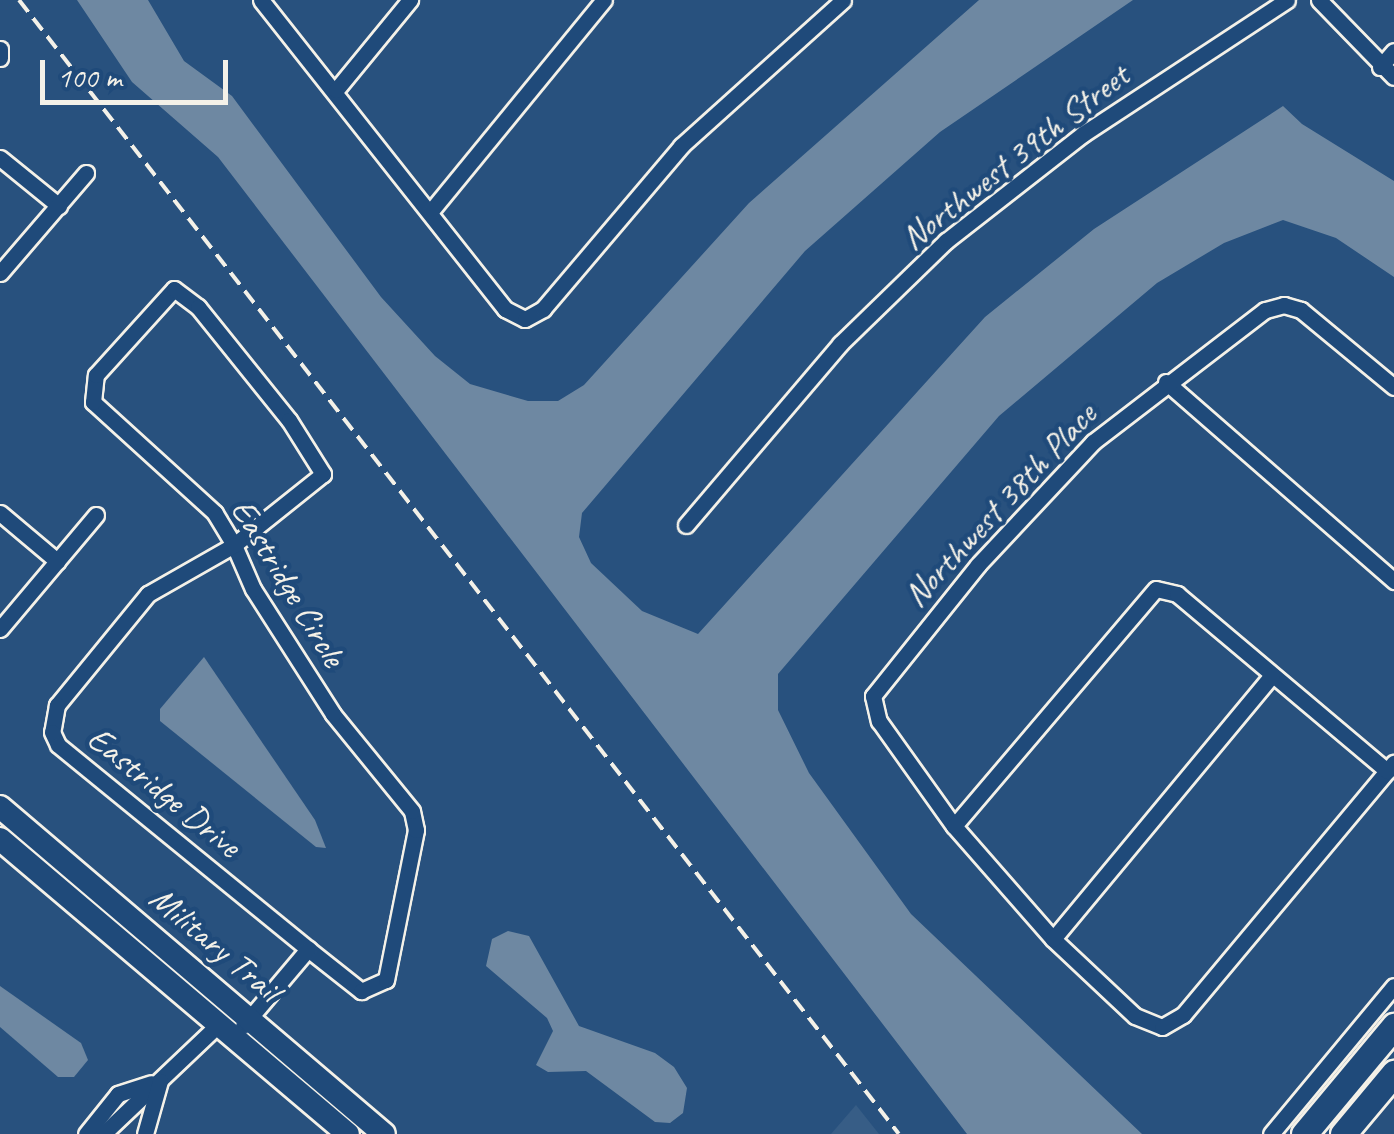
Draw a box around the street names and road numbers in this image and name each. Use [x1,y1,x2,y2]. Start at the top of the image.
street label: Northwest 39th Street [892,55,1138,259]
street label: Northwest 38th Place [895,394,1105,616]
street label: Eastridge Circle [222,492,354,674]
street label: Eastridge Drive [79,717,249,867]
street label: Military Trail [141,877,289,1011]

